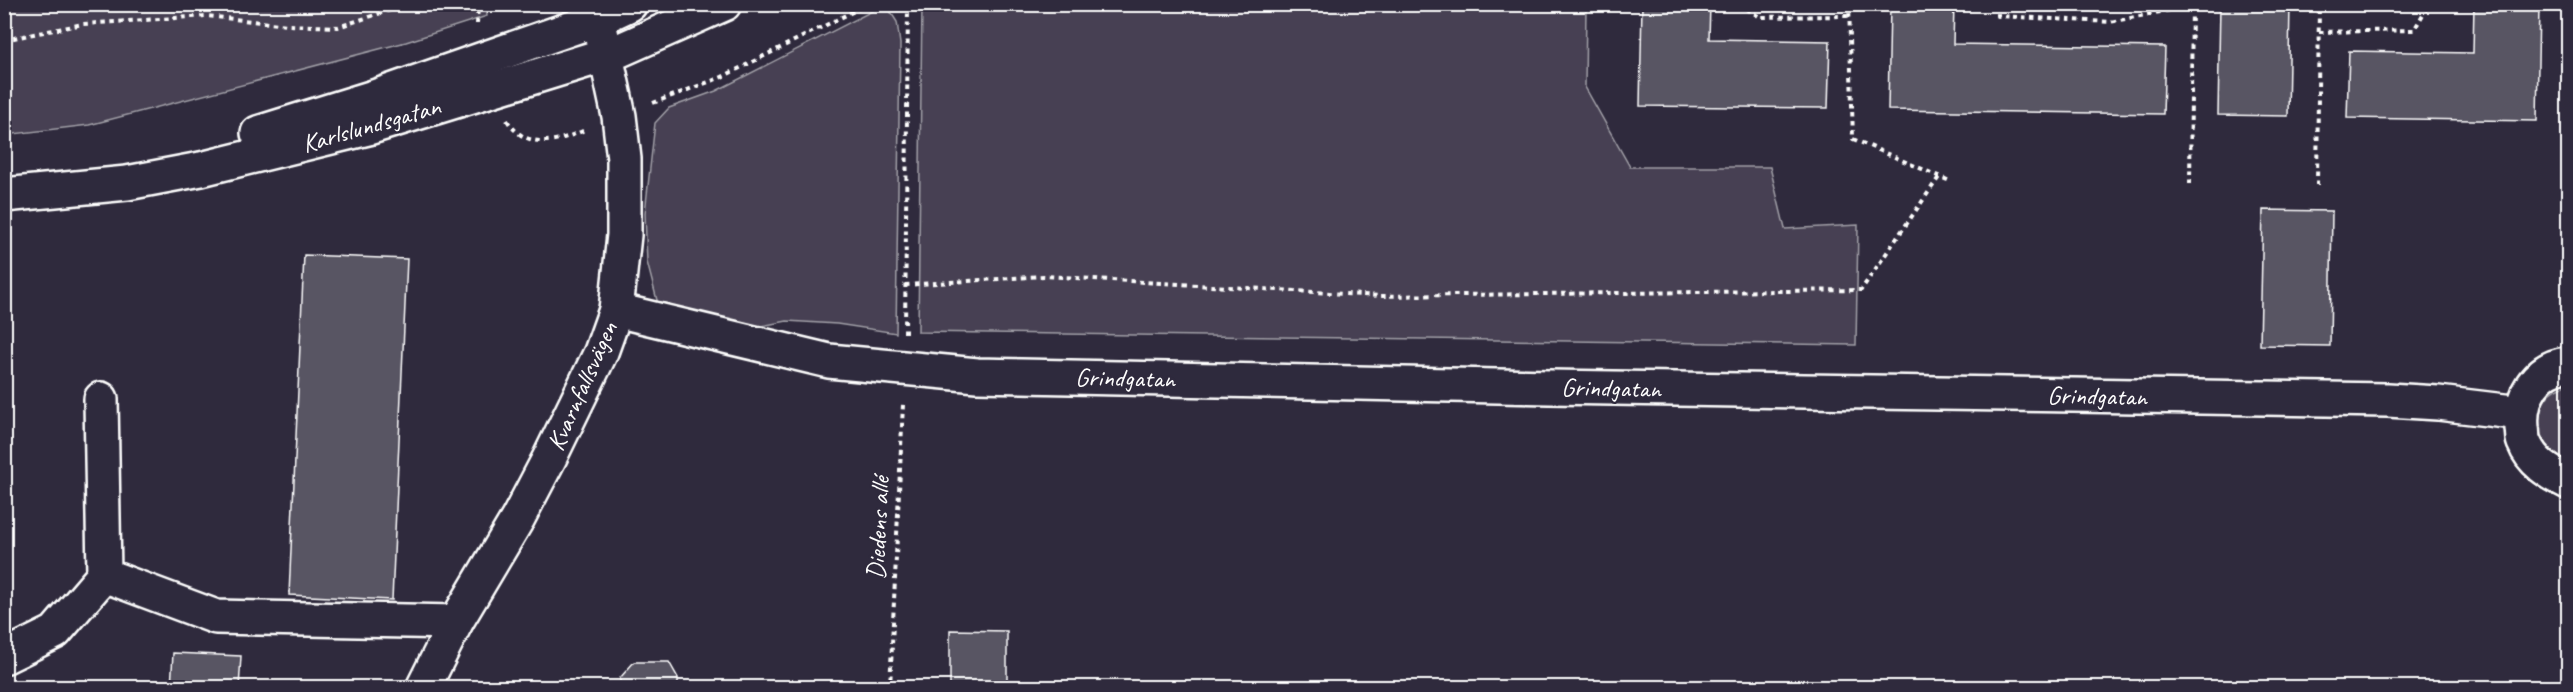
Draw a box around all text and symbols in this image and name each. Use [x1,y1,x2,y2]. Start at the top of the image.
street label: Karlslundsgatan [298,89,445,160]
street label: Kvarnfallsvägen [539,316,625,456]
street label: Grindgatan [1075,361,1176,395]
street label: Grindgatan [1561,371,1662,405]
street label: Grindgatan [2047,379,2148,413]
street label: Diedens allé [859,472,897,580]

